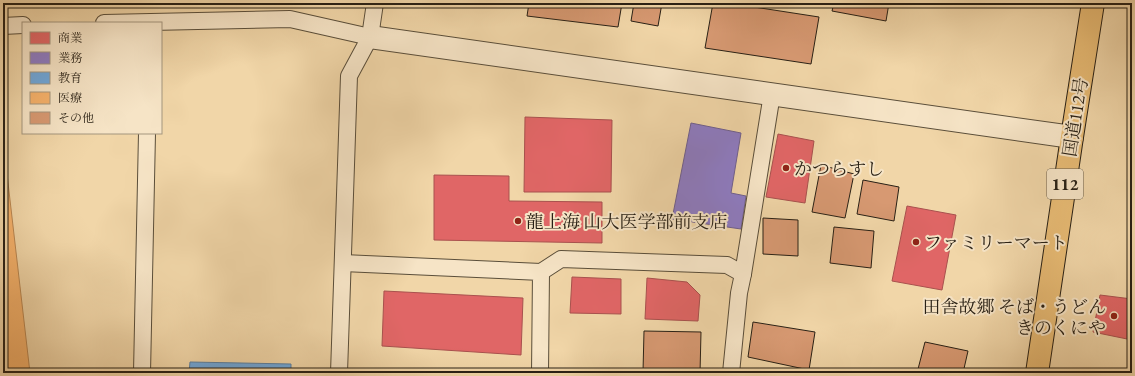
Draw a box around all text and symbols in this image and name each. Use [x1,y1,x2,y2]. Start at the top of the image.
legend [22,22,162,134]
text: 商業 [58,30,82,46]
text: 業務 [58,50,82,66]
text: 教育 [58,70,82,86]
street label: 国道112号 [1057,76,1093,158]
text: 医療 [58,90,82,106]
text: その他 [58,110,94,126]
place label: かつらすし [794,157,884,180]
marker: かつらすし [781,163,791,173]
road number: 112 [1047,169,1083,199]
place label: 龍上海 山大医学部前支店 [526,210,728,233]
marker: 龍上海 山大医学部前支店 [513,216,523,226]
place label: ファミリーマート [924,231,1068,254]
marker: ファミリーマート [911,237,921,247]
place label: 田舎故郷 そば・うどん きのくにや [922,295,1106,339]
marker: 田舎故郷 そば・うどん きのくにや [1109,311,1119,321]

